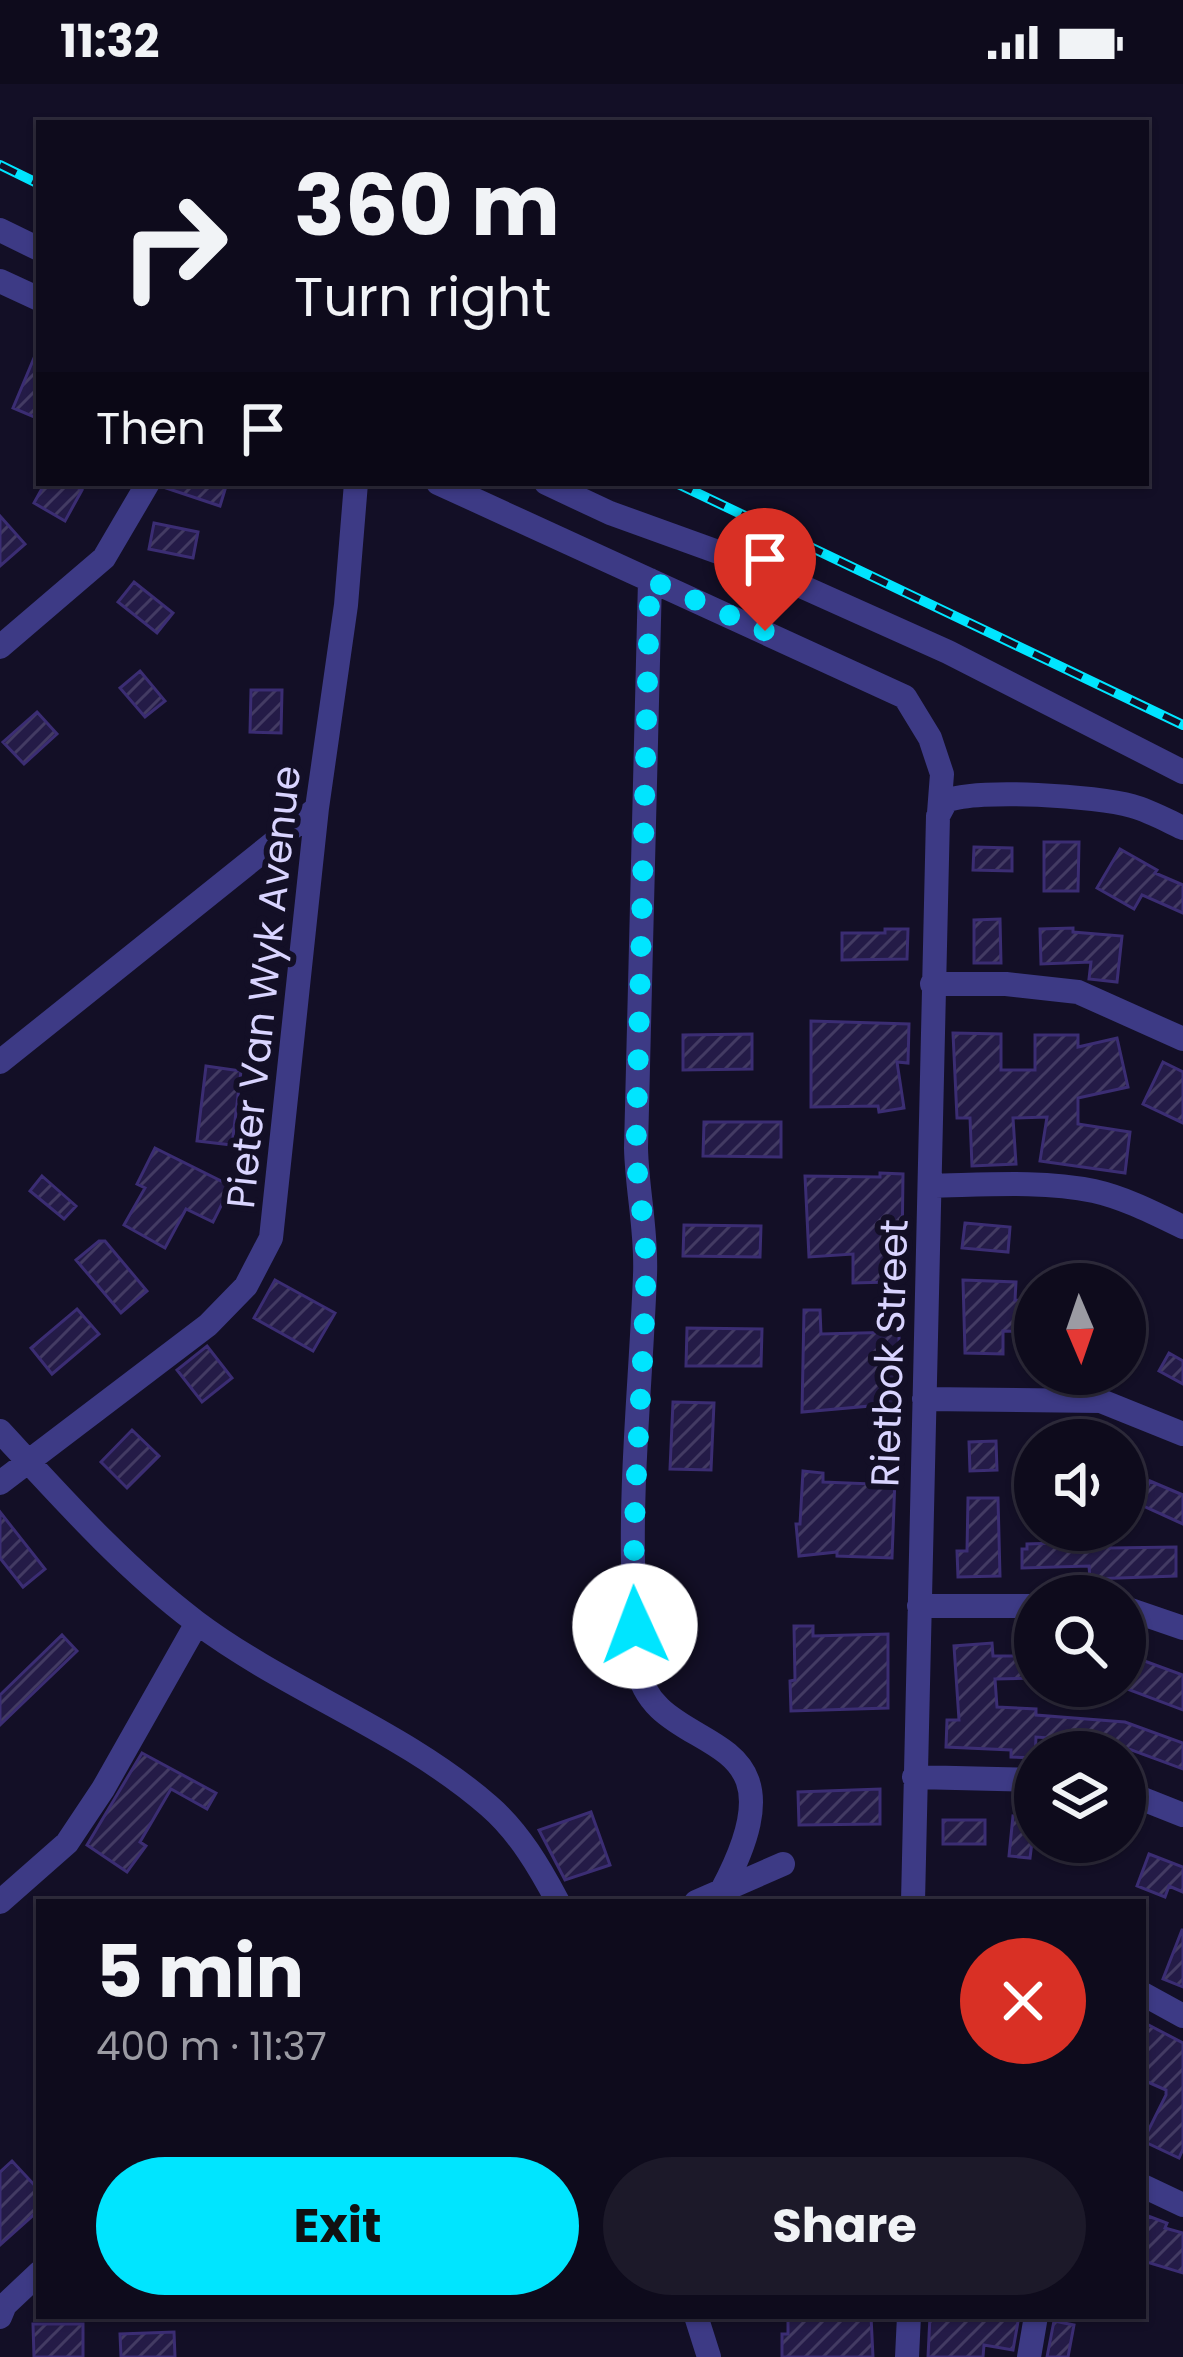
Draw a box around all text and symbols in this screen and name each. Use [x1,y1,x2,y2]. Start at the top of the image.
text: 11:32 [60,10,160,73]
text: 360 m [294,147,560,264]
icon: right [96,168,252,324]
text: Turn right [294,259,551,335]
icon: arrive [230,396,296,462]
text: Then [96,397,206,460]
pin [714,508,816,631]
icon: arrive [732,526,798,592]
street label: Pieter Van Wyk Avenue [213,763,314,1211]
street label: Rietbok Street [857,1218,922,1488]
north arrow [1014,1263,1146,1395]
map controls [1014,1263,1146,1863]
button: sound [1014,1419,1146,1551]
position arrow [572,1563,698,1689]
button: search [1014,1575,1146,1707]
button: layers [1014,1731,1146,1863]
text: 5 min [96,1921,304,2022]
button: close [960,1938,1086,2064]
text: 400 m · 11:37 [96,2019,327,2074]
button: Exit [96,2157,579,2295]
button: Share [603,2157,1086,2295]

